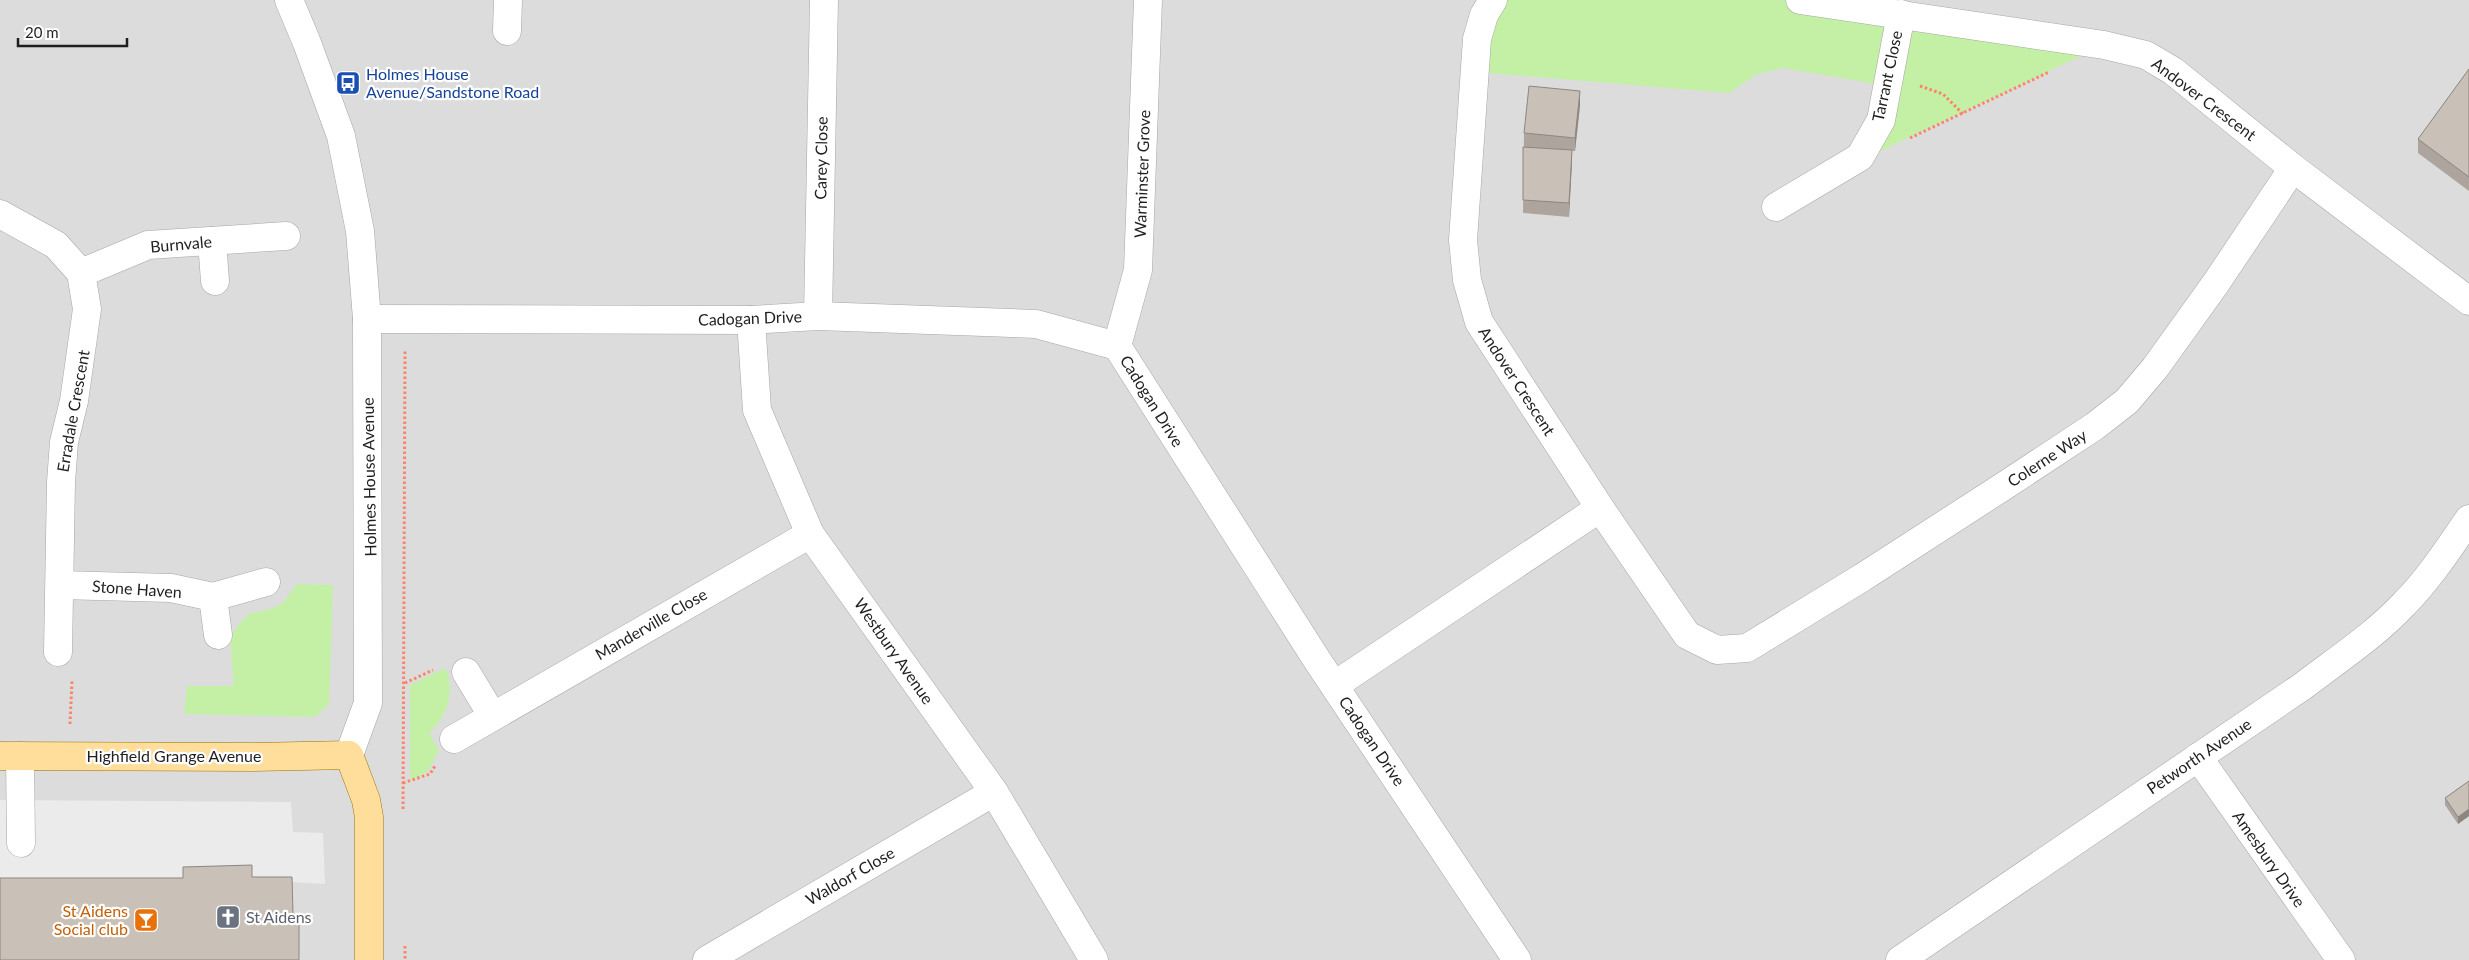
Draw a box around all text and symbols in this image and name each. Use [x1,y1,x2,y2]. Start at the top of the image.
scale bar [18,15,126,47]
text: 20 m [25,23,59,41]
street label: Tarrant Close [1868,29,1905,123]
street label: Andover Crescent [2148,53,2260,144]
place label: Holmes House Avenue/Sandstone Road [366,64,539,101]
bus stop icon: Holmes House Avenue/Sandstone Road [335,70,361,96]
street label: Warminster Grove [1130,109,1153,238]
street label: Carey Close [810,116,831,200]
street label: Burnvale [149,231,213,256]
street label: Cadogan Drive [698,306,802,329]
street label: Andover Crescent [1475,323,1560,439]
street label: Erradale Crescent [52,348,93,473]
street label: Cadogan Drive [1117,352,1188,450]
street label: Holmes House Avenue [358,397,379,557]
street label: Colerne Way [2004,425,2091,490]
street label: Stone Haven [92,576,182,601]
street label: Manderville Close [592,584,710,663]
street label: Westbury Avenue [851,594,938,707]
street label: Cadogan Drive [1335,692,1409,789]
street label: Petworth Avenue [2143,714,2255,798]
street label: Highfield Grange Avenue [87,746,261,765]
street label: Amesbury Drive [2229,807,2310,911]
street label: Waldorf Close [802,842,898,909]
place label: St Aidens Social club [54,901,128,938]
church icon: St Aidens [215,904,241,930]
bar icon: St Aidens Social club [133,907,159,933]
place label: St Aidens [246,907,312,926]

